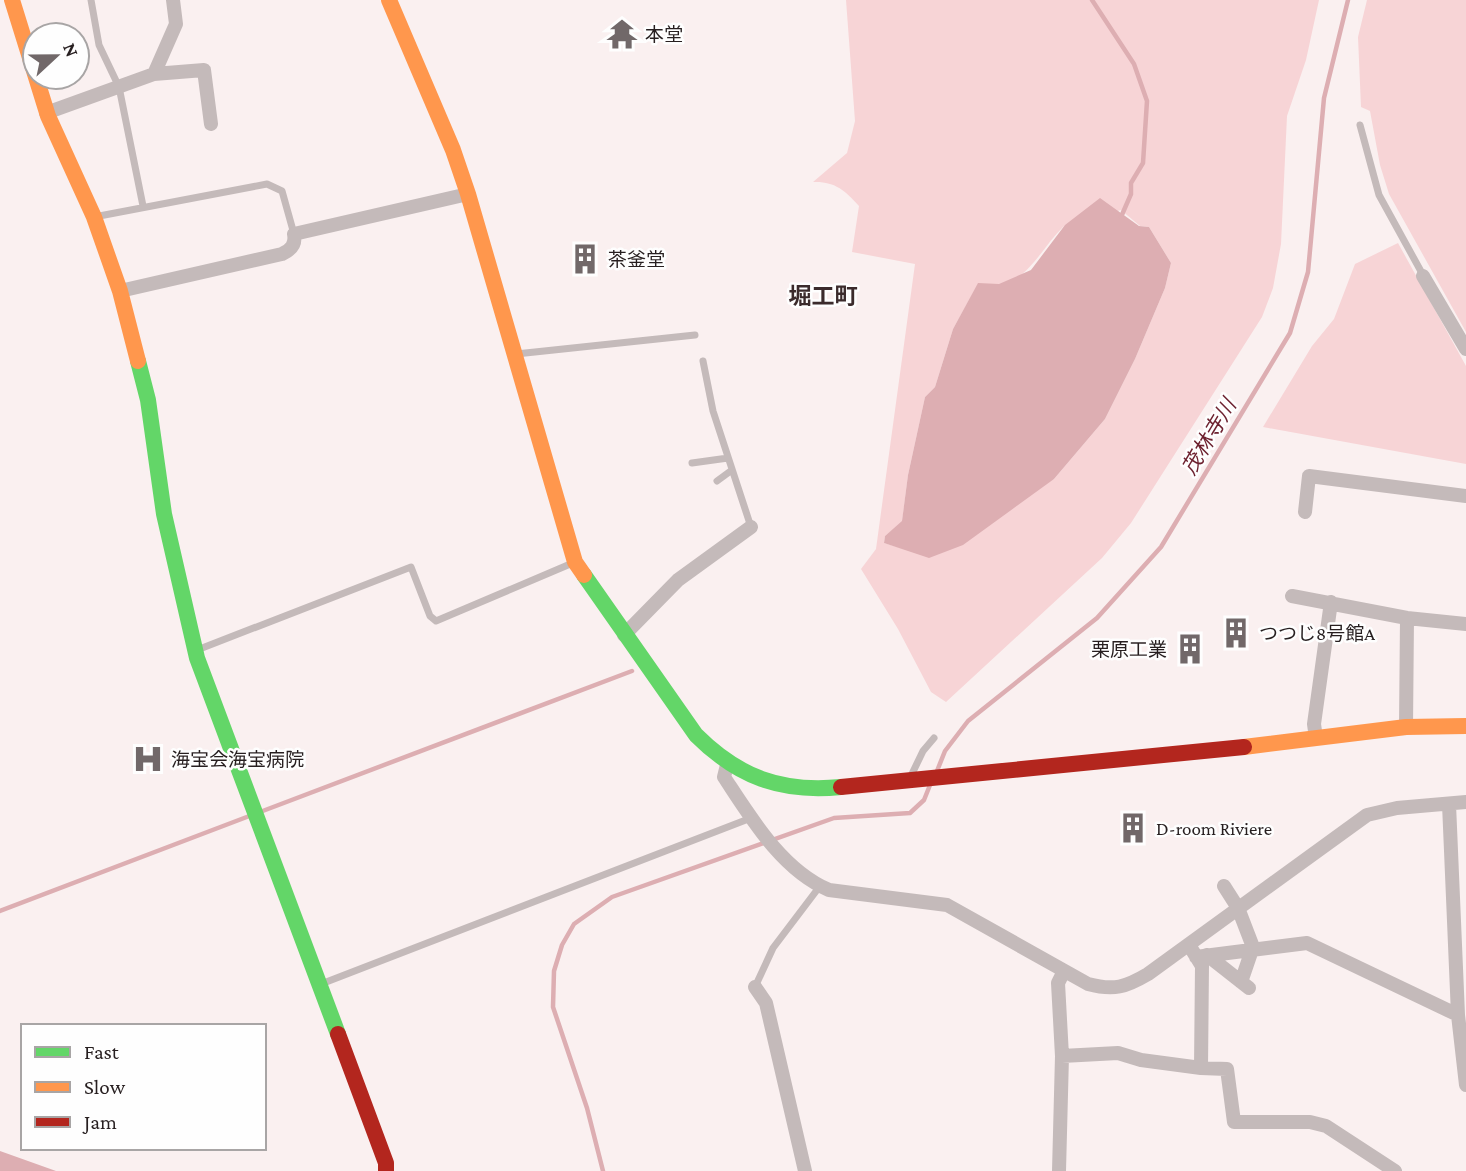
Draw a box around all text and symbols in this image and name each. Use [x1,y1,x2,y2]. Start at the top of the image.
temple icon: 本堂 [605,17,639,51]
north arrow [21,21,91,91]
place label: 本堂 [645,24,683,45]
text: N [59,40,83,60]
building icon: 茶釜堂 [568,242,602,276]
place label: 茶釜堂 [608,249,665,270]
district label: 堀工町 [789,283,858,309]
water label: 茂林寺川 [1177,393,1242,479]
building icon: つつじ8号館A [1219,616,1253,650]
place label: つつじ8号館A [1259,623,1375,644]
building icon: 栗原工業 [1173,632,1207,666]
place label: 栗原工業 [1091,639,1167,660]
hospital icon: 海宝会海宝病院 [131,742,165,776]
place label: 海宝会海宝病院 [171,749,304,770]
building icon: D-room Riviere [1116,811,1150,845]
place label: D-room Riviere [1156,818,1272,839]
legend [21,1024,266,1150]
text: Fast [84,1040,120,1064]
text: Slow [84,1075,126,1099]
text: Jam [82,1110,117,1134]

